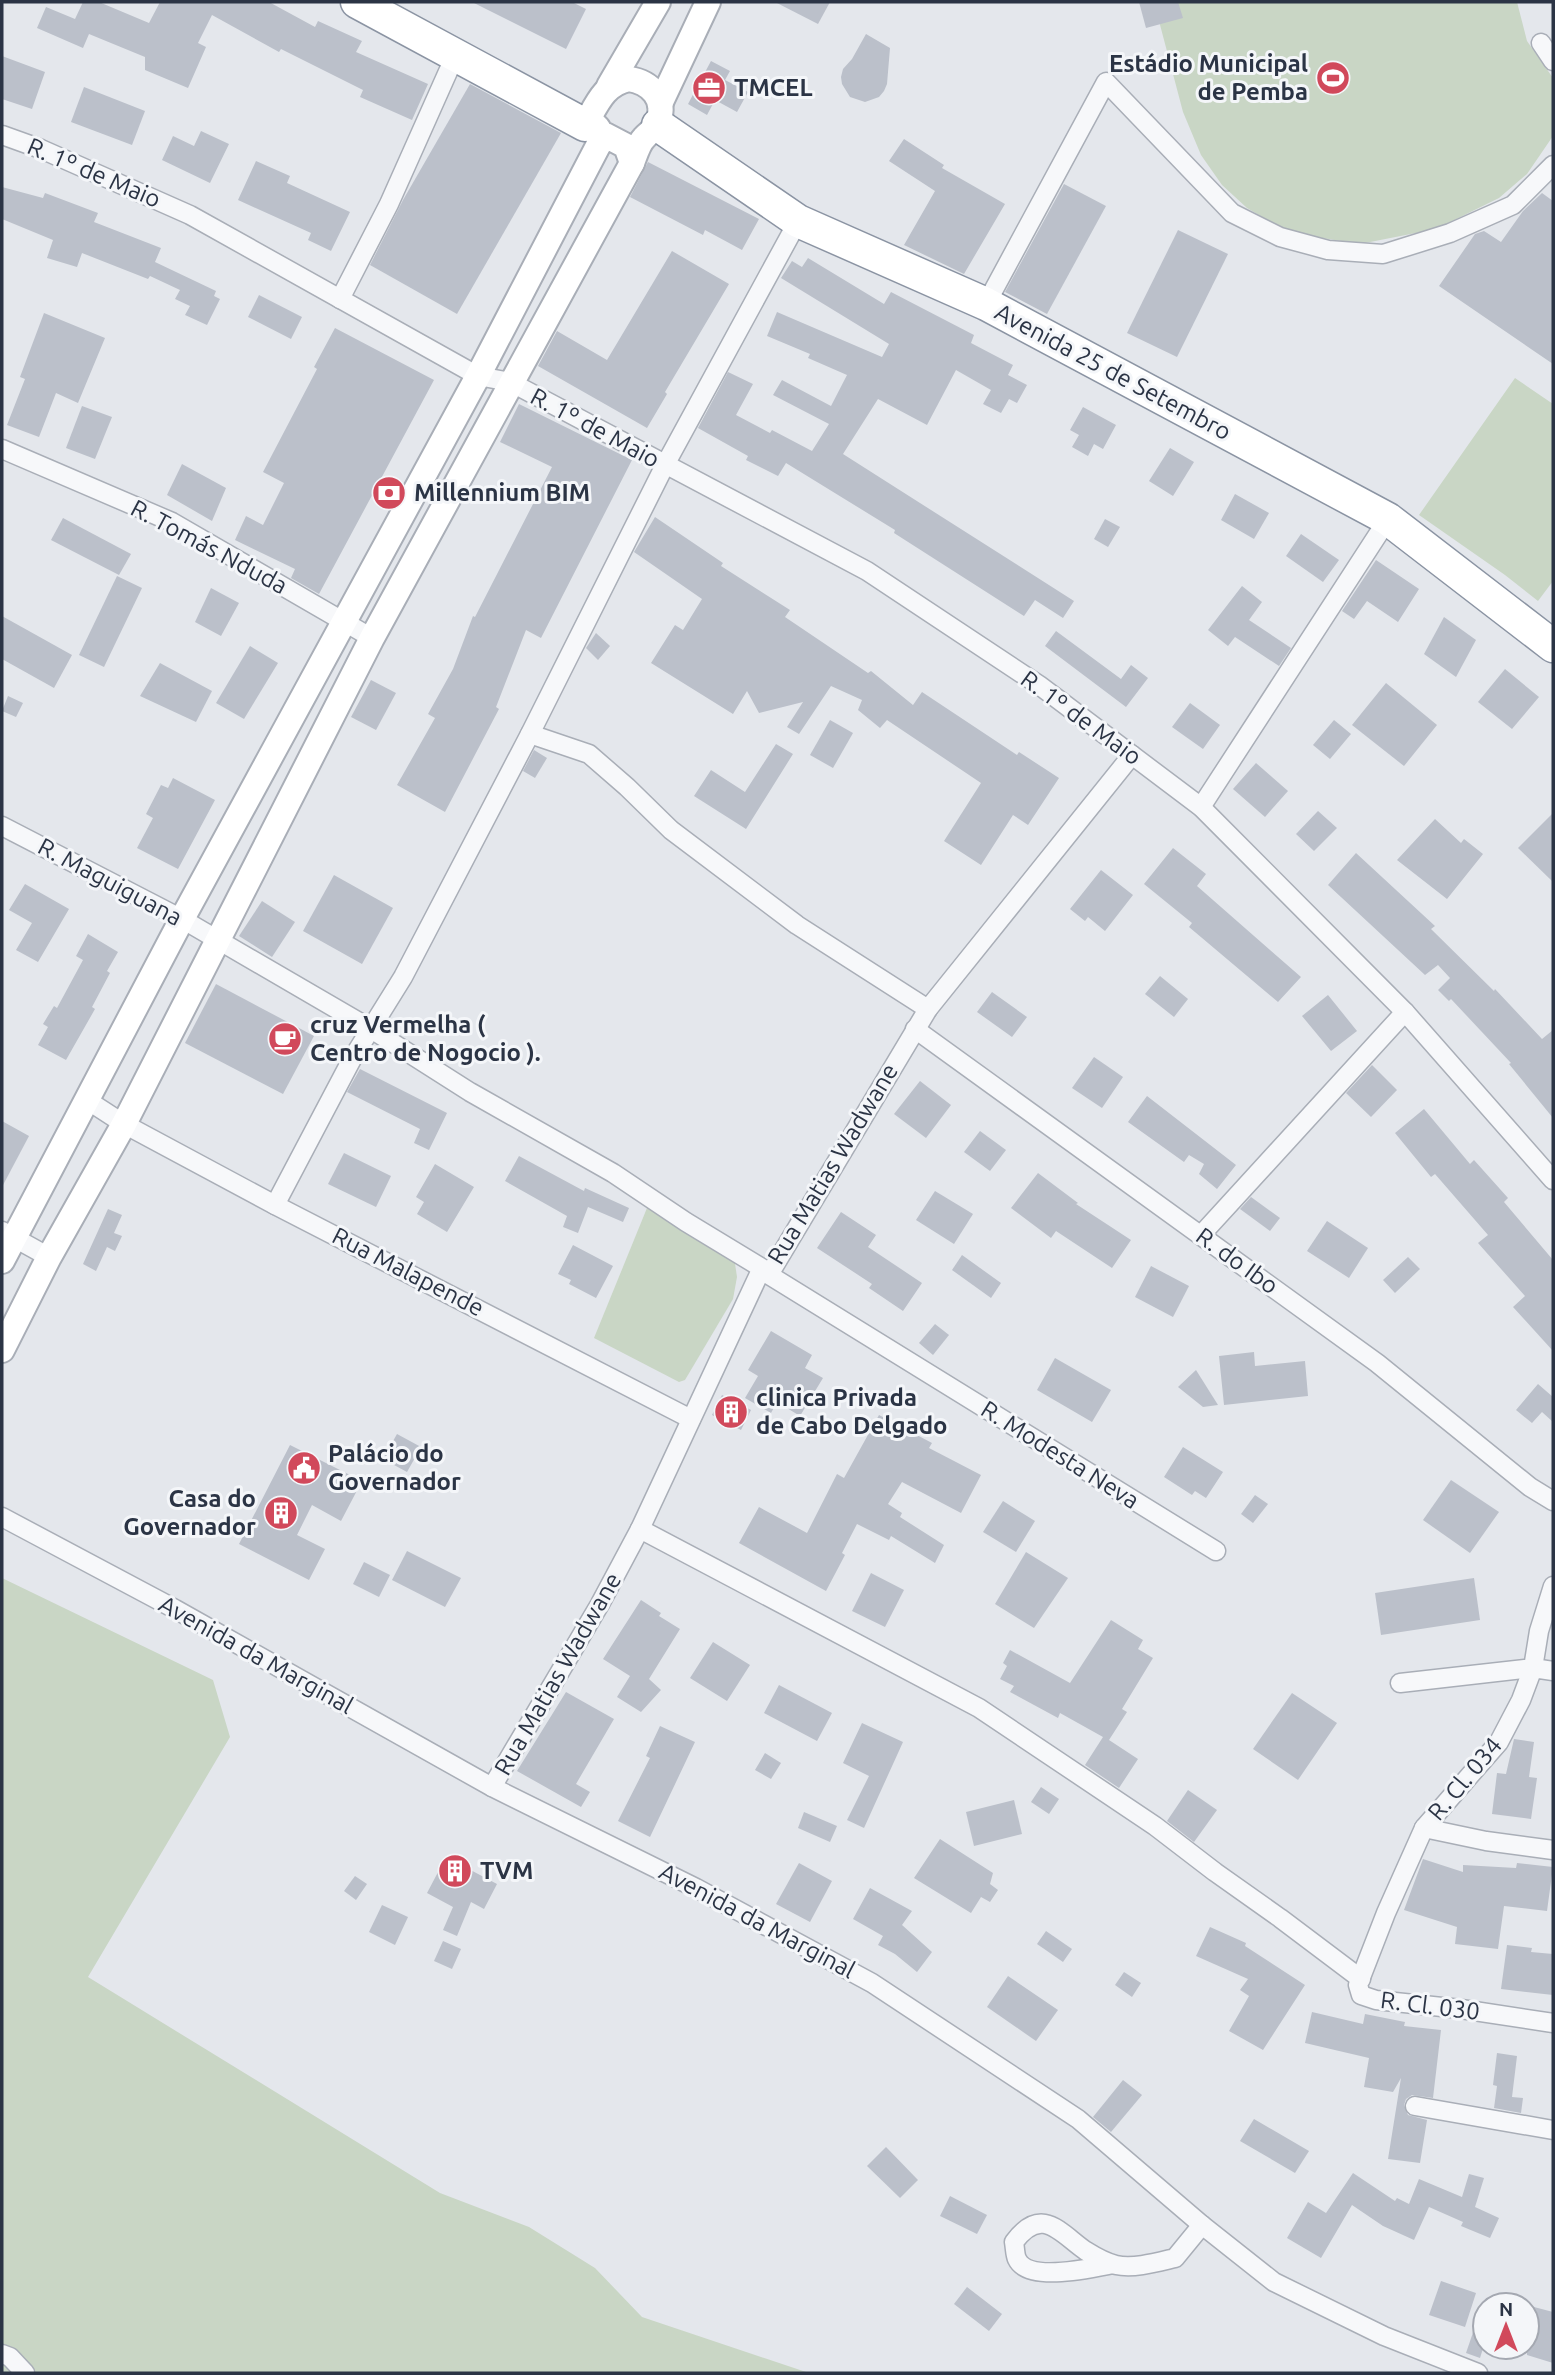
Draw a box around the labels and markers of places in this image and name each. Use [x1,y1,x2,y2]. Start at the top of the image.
place label: Estádio Municipal de Pemba [1109,50,1308,105]
sports icon: Estádio Municipal de Pemba [1314,59,1352,97]
office icon: TMCEL [690,69,728,107]
place label: TMCEL [734,74,813,101]
bank icon: Millennium BIM [370,474,408,512]
place label: Millennium BIM [414,479,590,506]
place label: cruz Vermelha ( Centro de Nogocio ). [310,1011,541,1066]
cafe icon: cruz Vermelha ( Centro de Nogocio ). [266,1020,304,1058]
place label: clinica Privada de Cabo Delgado [756,1384,948,1439]
building icon: clinica Privada de Cabo Delgado [712,1393,750,1431]
place label: Palácio do Governador [328,1440,461,1495]
public building icon: Palácio do Governador [285,1449,323,1487]
place label: Casa do Governador [123,1485,256,1540]
building icon: Casa do Governador [262,1494,300,1532]
building icon: TVM [436,1852,474,1890]
place label: TVM [480,1857,533,1884]

